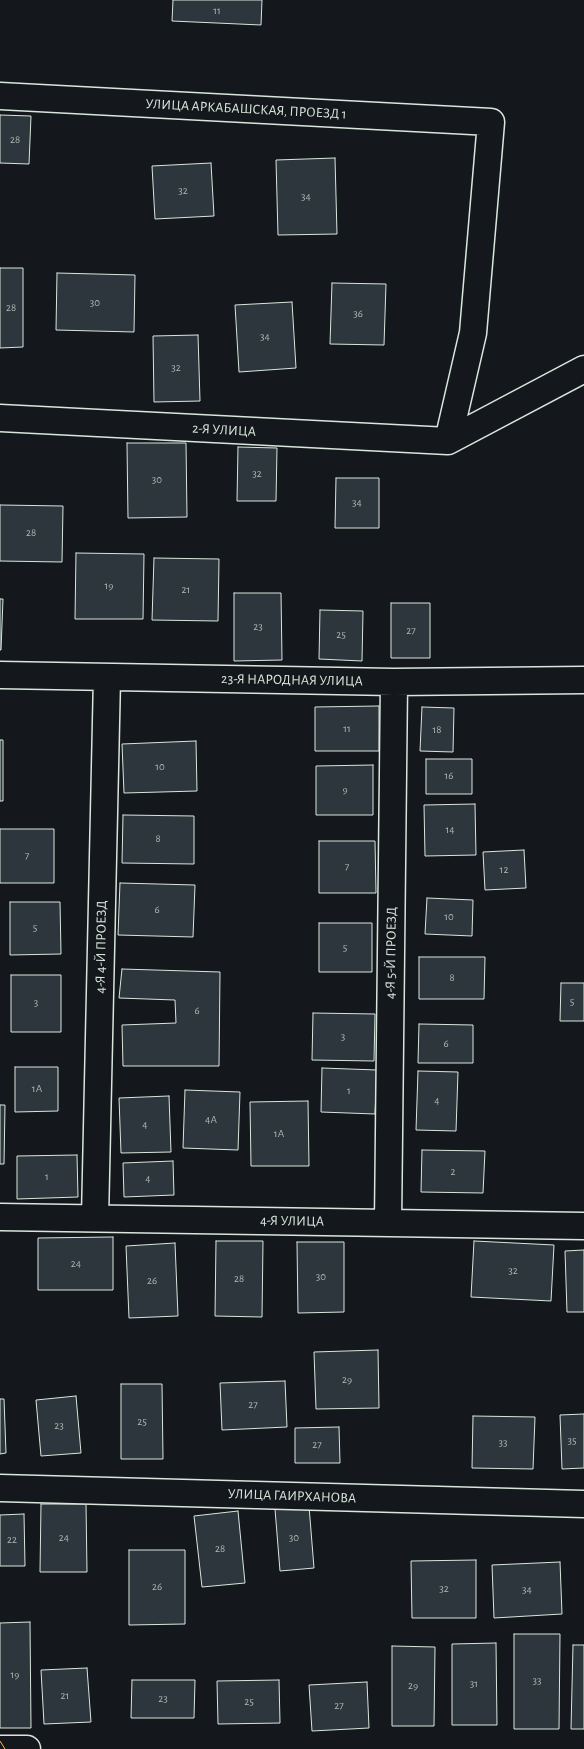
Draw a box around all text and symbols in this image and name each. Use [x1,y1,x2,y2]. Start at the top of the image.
house number: 11 [213,4,221,18]
street label: УЛИЦА АРКАБАШСКАЯ, ПРОЕЗД 1 [145,95,347,123]
house number: 28 [10,133,20,147]
house number: 32 [178,184,188,198]
house number: 34 [301,190,311,204]
house number: 30 [90,296,100,310]
house number: 28 [6,301,16,315]
house number: 36 [353,307,363,321]
house number: 34 [260,330,270,344]
house number: 32 [171,361,181,375]
street label: 2-Я УЛИЦА [192,420,256,440]
house number: 32 [252,467,262,481]
house number: 30 [152,473,162,487]
house number: 34 [352,496,362,510]
house number: 28 [26,526,36,540]
house number: 19 [105,579,113,593]
house number: 21 [182,583,190,597]
house number: 23 [253,620,263,634]
house number: 27 [406,624,416,638]
house number: 25 [336,628,346,642]
street label: 23-Я НАРОДНАЯ УЛИЦА [221,670,363,690]
house number: 11 [343,722,351,736]
house number: 18 [433,723,441,737]
house number: 10 [155,760,165,774]
house number: 16 [445,769,453,783]
house number: 9 [342,783,348,797]
house number: 14 [445,823,455,837]
house number: 8 [155,832,161,846]
house number: 7 [25,849,29,863]
house number: 7 [345,860,349,874]
house number: 12 [500,863,508,877]
street label: 4-Я 4-Й ПРОЕЗД [92,900,110,994]
house number: 6 [154,903,160,917]
street label: 4-Я 5-Й ПРОЕЗД [382,907,400,999]
house number: 10 [444,910,454,924]
house number: 5 [33,921,37,935]
house number: 5 [343,941,347,955]
house number: 8 [449,971,455,985]
house number: 5 [570,995,574,1009]
house number: 3 [34,996,38,1010]
house number: 6 [194,1004,200,1018]
house number: 3 [341,1030,345,1044]
house number: 6 [443,1037,449,1051]
house number: 1А [32,1082,42,1096]
house number: 1 [347,1084,351,1098]
house number: 4 [434,1094,440,1108]
house number: 4А [205,1113,217,1127]
house number: 4 [142,1118,148,1132]
house number: 1А [274,1127,284,1141]
house number: 2 [450,1165,456,1179]
house number: 1 [45,1170,49,1184]
house number: 4 [145,1172,151,1186]
street label: 4-Я УЛИЦА [260,1212,324,1230]
house number: 24 [71,1257,81,1271]
house number: 32 [508,1264,518,1278]
house number: 30 [316,1270,326,1284]
house number: 28 [234,1272,244,1286]
house number: 26 [147,1274,157,1288]
house number: 29 [342,1373,352,1387]
house number: 27 [248,1398,258,1412]
house number: 25 [137,1415,147,1429]
house number: 23 [54,1419,64,1433]
house number: 35 [567,1434,577,1448]
house number: 33 [498,1436,508,1450]
house number: 27 [312,1438,322,1452]
street label: УЛИЦА ГАИРХАНОВА [227,1485,357,1507]
house number: 24 [59,1531,69,1545]
house number: 30 [289,1531,299,1545]
house number: 22 [7,1533,17,1547]
house number: 28 [215,1542,225,1556]
house number: 26 [152,1580,162,1594]
house number: 32 [439,1582,449,1596]
house number: 34 [522,1583,532,1597]
house number: 19 [11,1668,19,1682]
house number: 33 [532,1674,542,1688]
house number: 31 [470,1677,478,1691]
house number: 29 [408,1679,418,1693]
house number: 21 [61,1689,69,1703]
house number: 23 [158,1692,168,1706]
house number: 25 [244,1695,254,1709]
house number: 27 [334,1699,344,1713]

